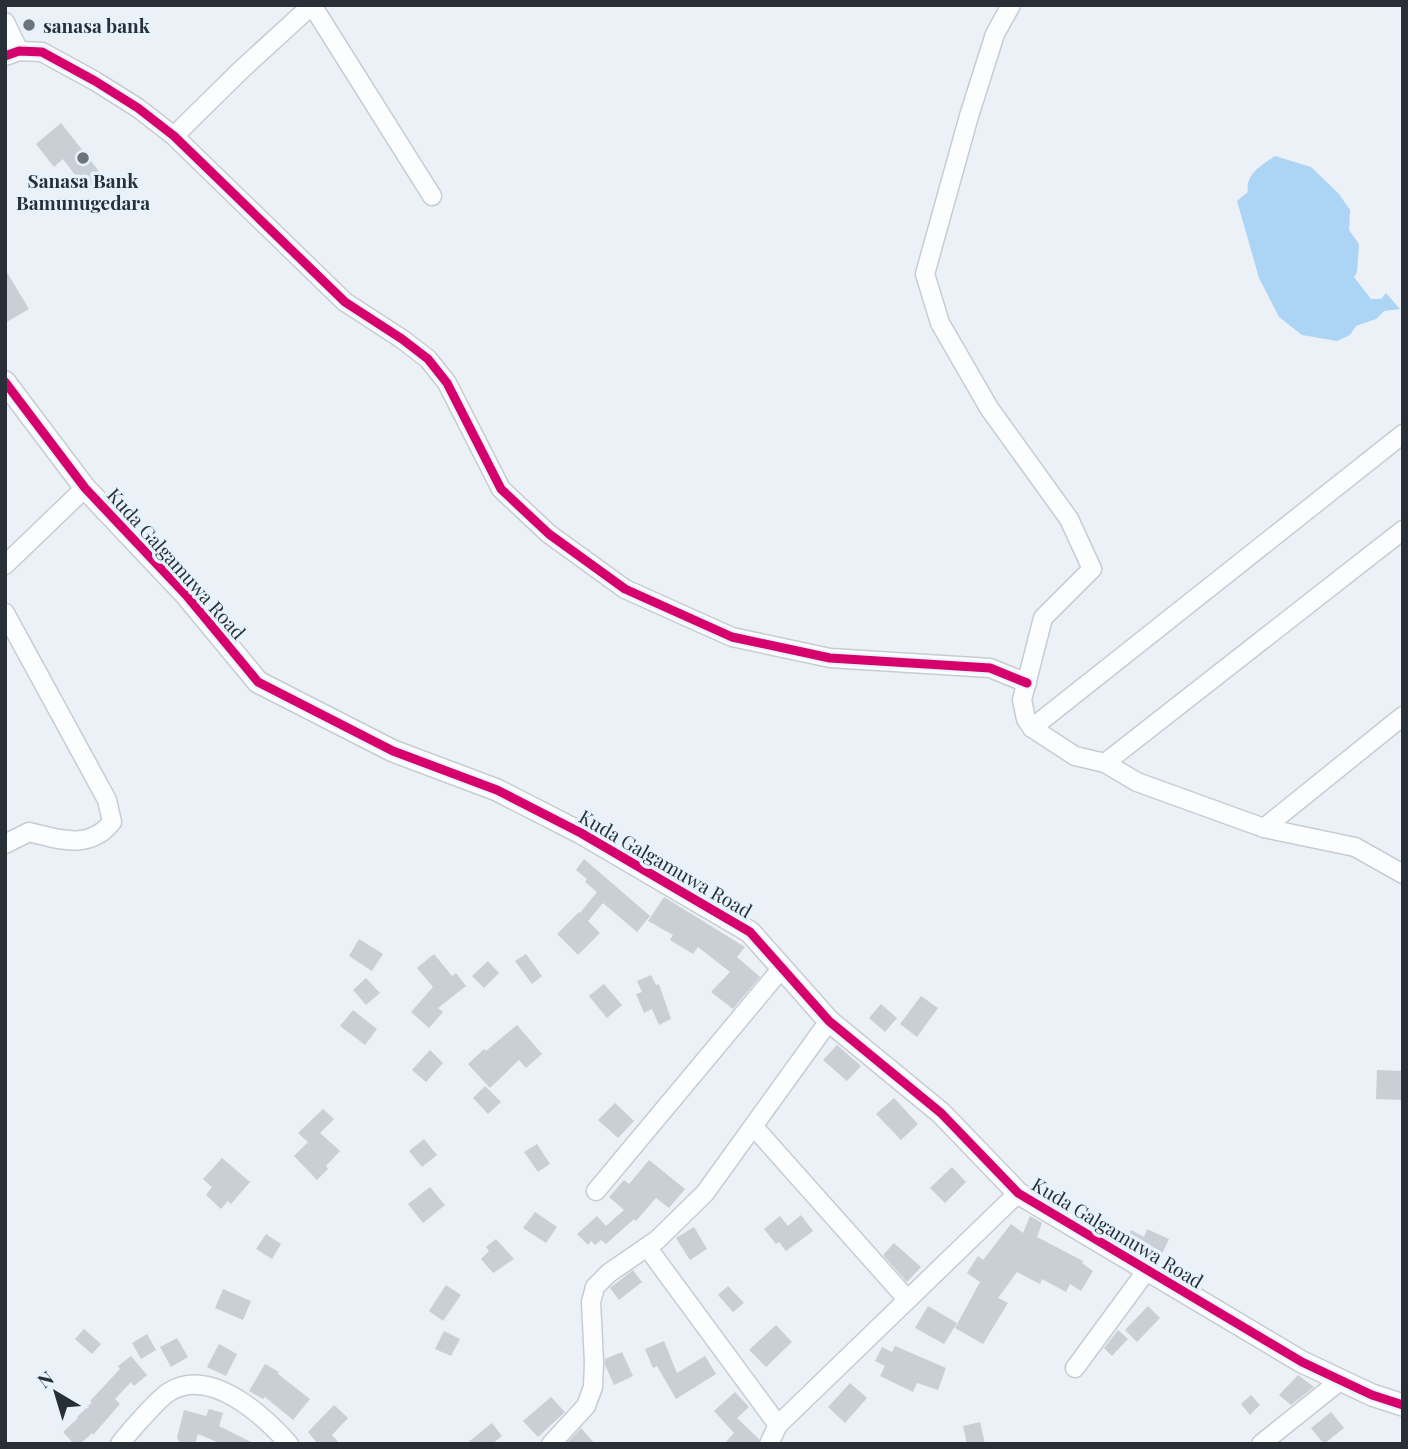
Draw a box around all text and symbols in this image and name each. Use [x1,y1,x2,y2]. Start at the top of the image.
place label: sanasa bank [43,12,151,38]
marker: sanasa bank [21,17,37,33]
marker: Sanasa Bank Bamunugedara [75,150,91,166]
place label: Sanasa Bank Bamunugedara [16,167,150,215]
street label: Kuda Galgamuwa Road [102,482,252,644]
street label: Kuda Galgamuwa Road [575,803,757,923]
street label: Kuda Galgamuwa Road [1027,1170,1209,1294]
north arrow [21,1358,91,1428]
text: N [32,1364,59,1393]

